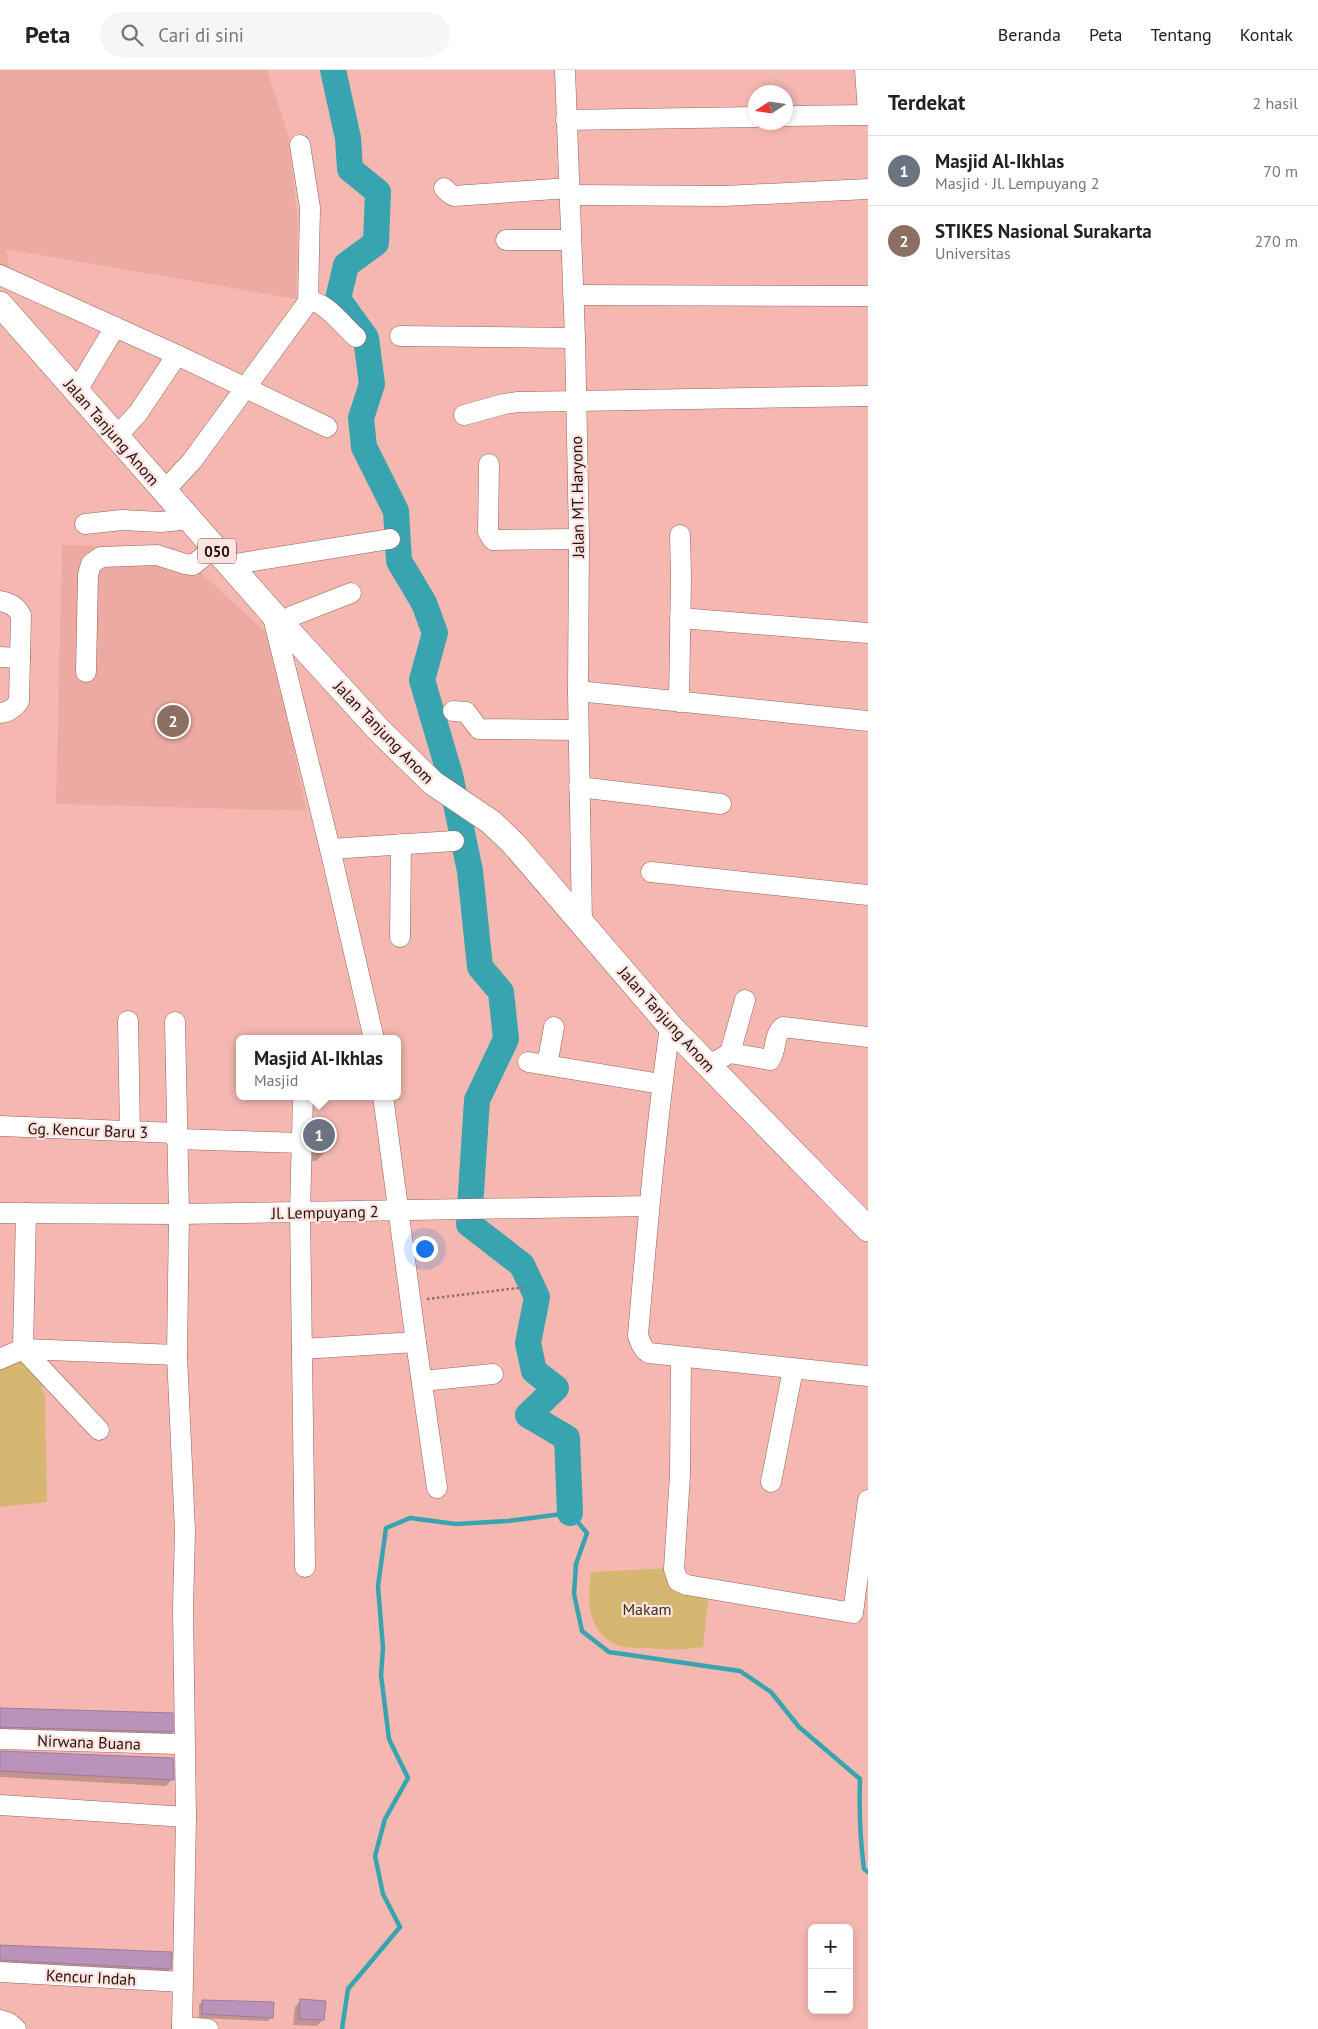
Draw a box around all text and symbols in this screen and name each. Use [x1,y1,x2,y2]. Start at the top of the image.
search box [100,12,450,57]
text: Peta [25,19,70,50]
icon: search [118,21,146,49]
text: Cari di sini [158,23,244,47]
text: Beranda [998,23,1061,46]
text: Peta [1089,23,1123,46]
text: Tentang [1151,23,1212,46]
text: Kontak [1240,23,1293,46]
north arrow [748,85,793,130]
text: Terdekat [888,89,965,116]
text: 2 hasil [1253,93,1298,113]
text: Masjid Al-Ikhlas [935,149,1064,173]
text: 1 [899,161,909,181]
text: 70 m [1263,161,1298,181]
text: Masjid · Jl. Lempuyang 2 [935,173,1100,193]
text: STIKES Nasional Surakarta [935,219,1152,243]
text: 2 [899,231,909,251]
text: 270 m [1255,231,1298,251]
text: Universitas [935,243,1011,263]
street label: Jalan Tanjung Anom [59,374,164,490]
street label: Jalan MT. Haryono [566,436,588,559]
road number: 050 [198,538,236,564]
street label: Jalan Tanjung Anom [329,676,438,788]
pin: 2 [157,702,189,740]
street label: Jalan Tanjung Anom [614,961,720,1076]
popup [236,1035,401,1100]
text: Masjid Al-Ikhlas [254,1046,383,1070]
text: Masjid [254,1070,298,1090]
pin: 1 [303,1116,335,1154]
street label: Gg. Kencur Baru 3 [27,1118,149,1142]
street label: Jl. Lempuyang 2 [270,1201,379,1223]
your location [412,1236,438,1262]
park label: Makam [622,1599,672,1619]
street label: Nirwana Buana [37,1730,141,1754]
map controls [808,1924,853,2014]
button: + [808,1924,853,1969]
street label: Kencur Indah [45,1965,137,1989]
button: − [808,1969,853,2014]

